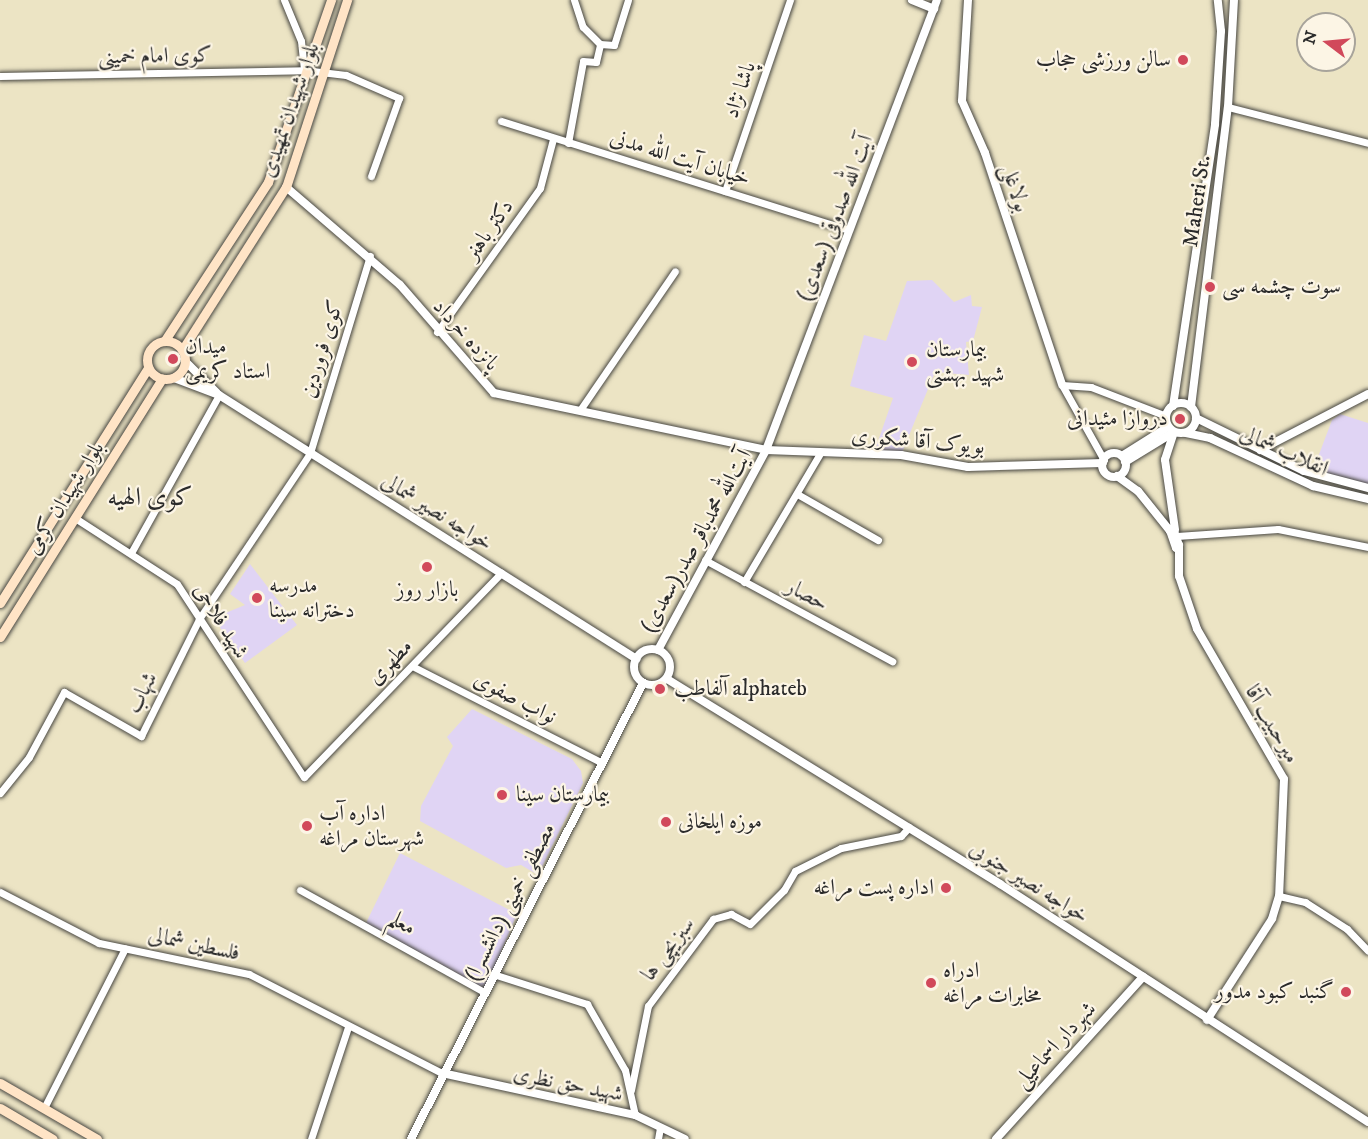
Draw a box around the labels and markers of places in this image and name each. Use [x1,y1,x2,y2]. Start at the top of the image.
place label: سالن ورزشی حجاب [1036,47,1171,73]
marker: سالن ورزشی حجاب [1176,53,1190,67]
place label: سوت چشمه سی [1222,274,1341,300]
marker: سوت چشمه سی [1203,280,1217,294]
place label: میدان استاد کریمی [185,333,270,384]
place label: بیمارستان شهید بهشتی [926,336,1004,388]
marker: میدان استاد کریمی [166,352,180,366]
marker: بیمارستان شهید بهشتی [903,353,921,371]
place label: دروازا مئیدانی [1067,406,1168,432]
marker: دروازا مئیدانی [1173,412,1187,426]
marker: بازار روز [420,560,434,574]
place label: مدرسه دخترانه سینا [269,572,355,624]
place label: بازار روز [396,577,458,603]
marker: مدرسه دخترانه سینا [250,591,264,605]
place label: آلفاطب alphateb [674,676,807,702]
marker: آلفاطب alphateb [651,680,669,698]
place label: بیمارستان سینا [516,782,610,808]
marker: بیمارستان سینا [493,786,511,804]
place label: اداره آب شهرستان مراغه [319,800,424,852]
place label: موزه ایلخانی [678,809,762,835]
marker: موزه ایلخانی [659,815,673,829]
marker: اداره آب شهرستان مراغه [300,819,314,833]
place label: اداره پست مراغه [813,875,934,901]
marker: اداره پست مراغه [939,881,953,895]
place label: ادراه مخابرات مراغه [943,957,1041,1008]
marker: ادراه مخابرات مراغه [924,976,938,990]
place label: گنبد کبود مدور [1215,979,1334,1005]
marker: گنبد کبود مدور [1339,985,1353,999]

